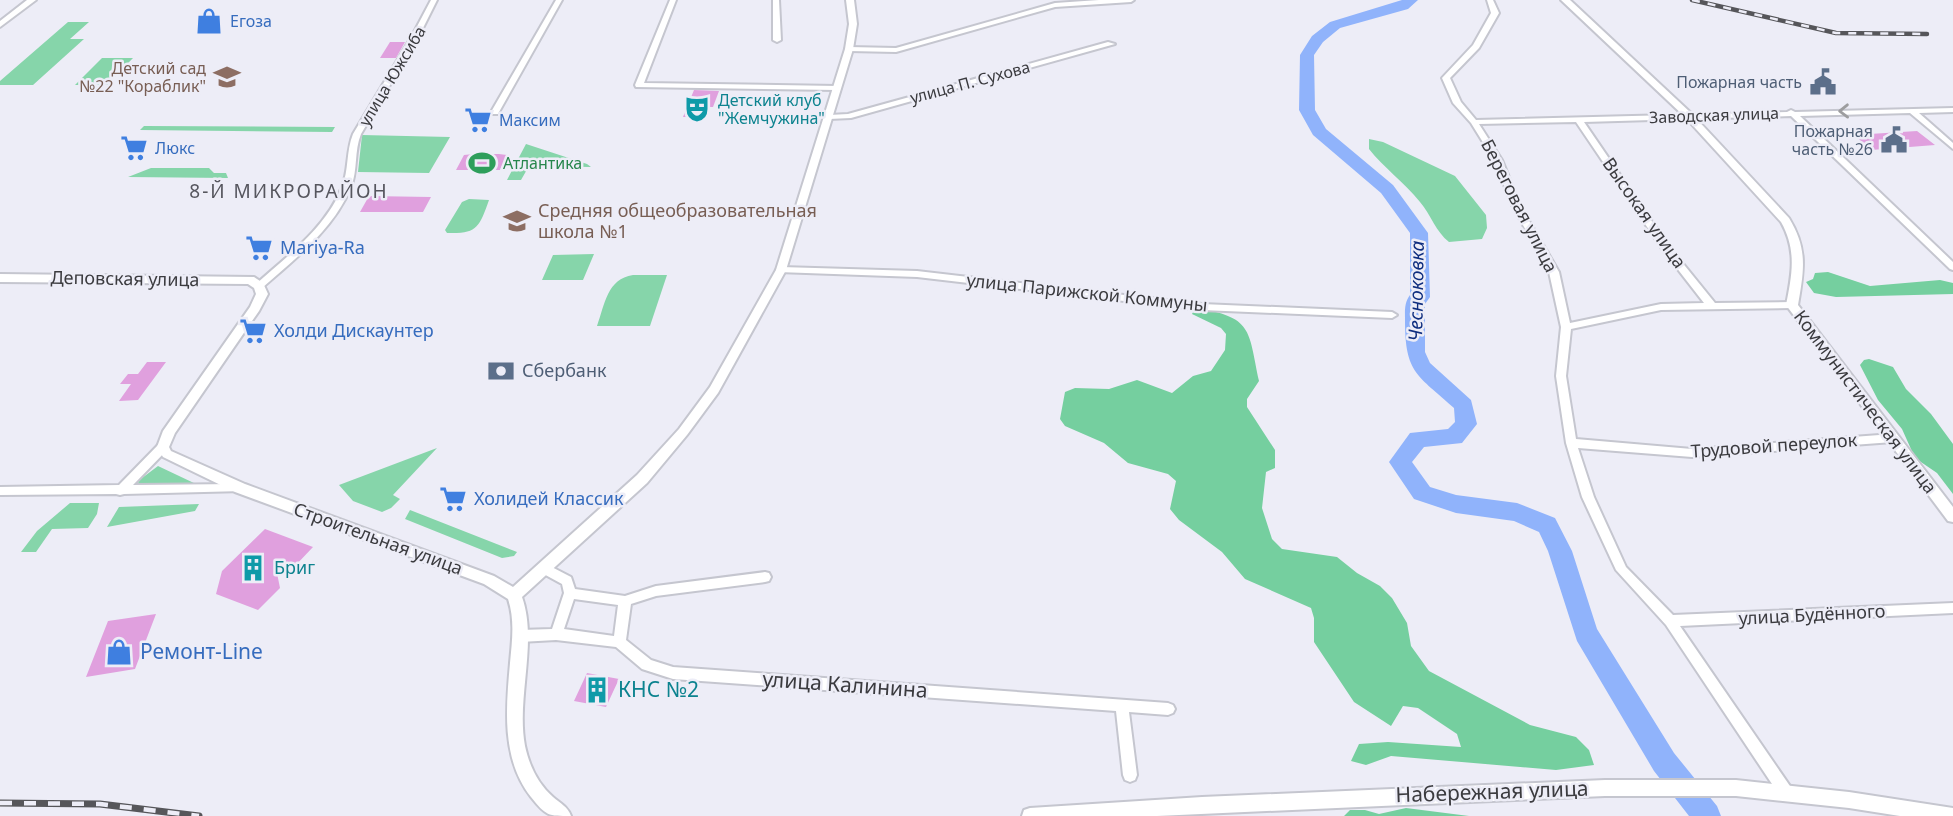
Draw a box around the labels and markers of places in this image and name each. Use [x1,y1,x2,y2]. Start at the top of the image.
shop icon: Егоза [194,6,224,36]
place label: Егоза [230,10,272,32]
place label: Детский сад №22 "Кораблик" [79,57,206,97]
school or university icon: Детский сад №22 "Кораблик" [212,62,242,92]
public building icon: Пожарная часть [1808,67,1838,97]
place label: Пожарная часть [1676,71,1802,93]
place label: Детский клуб "Жемчужина" [718,89,825,129]
theatre icon: Детский клуб "Жемчужина" [682,94,712,124]
supermarket icon: Максим [463,105,493,135]
place label: Максим [499,109,561,131]
place label: Пожарная часть №26 [1792,120,1873,160]
public building icon: Пожарная часть №26 [1879,125,1909,155]
supermarket icon: Люкс [119,133,149,163]
place label: Люкс [155,137,195,159]
sports icon: Атлантика [467,148,497,178]
place label: Атлантика [503,152,582,174]
place label: Средняя общеобразовательная школа №1 [538,198,817,243]
school or university icon: Средняя общеобразовательная школа №1 [502,206,532,236]
supermarket icon: Mariya-Ra [244,233,274,263]
place label: Mariya-Ra [280,235,365,259]
supermarket icon: Холди Дискаунтер [238,316,268,346]
place label: Холди Дискаунтер [274,318,434,342]
bank icon: Сбербанк [486,356,516,386]
place label: Сбербанк [522,358,607,382]
supermarket icon: Холидей Классик [438,484,468,514]
place label: Холидей Классик [474,486,624,510]
building icon: Бриг [238,553,268,583]
place label: Бриг [274,555,315,579]
shop icon: Ремонт-Line [104,637,134,667]
place label: Ремонт-Line [140,637,263,665]
building icon: КНС №2 [582,675,612,705]
place label: КНС №2 [618,675,699,703]

